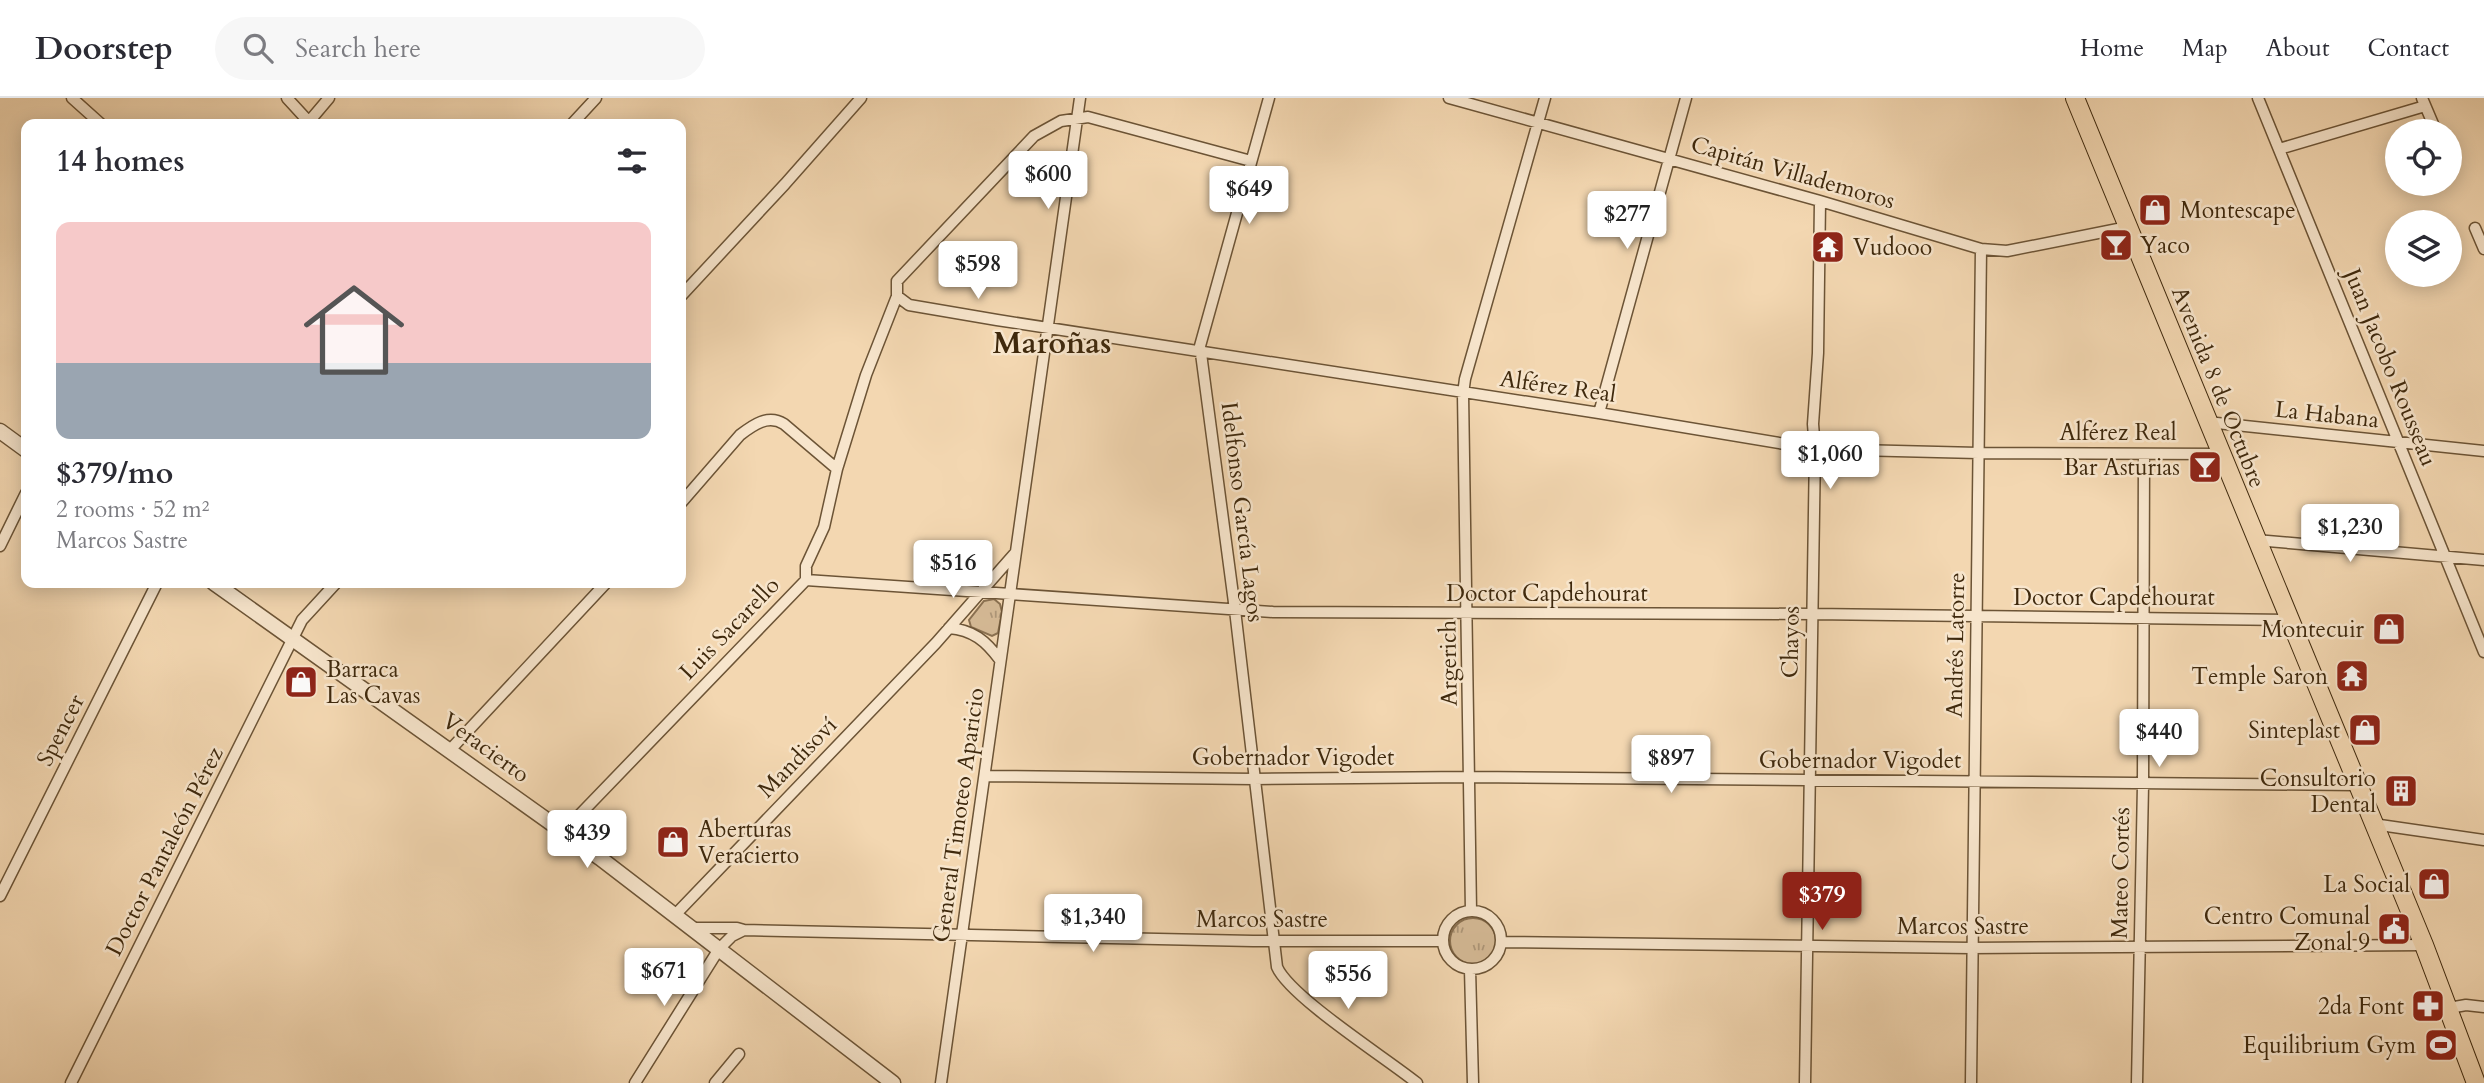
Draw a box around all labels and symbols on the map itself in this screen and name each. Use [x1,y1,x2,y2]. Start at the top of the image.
street label: Capitán Villademoros [1687,129,1898,216]
pin: $600 [1007,152,1089,211]
pin: $649 [1208,166,1290,226]
shop icon: Montescape [2136,191,2174,229]
pin: $277 [1586,192,1668,251]
place label: Montescape [2180,195,2296,226]
bar icon: Yaco [2097,226,2135,264]
temple icon: Vudooo [1809,228,1847,266]
place label: Yaco [2140,230,2190,261]
place label: Vudooo [1853,232,1932,263]
pin: $598 [937,242,1019,301]
street label: Juan Jacobo Rousseau [2336,261,2444,471]
street label: Avenida 8 de Octubre [2164,282,2273,492]
district label: Maroñas [993,323,1111,364]
street label: Alférez Real [1498,363,1618,410]
street label: La Habana [2273,394,2381,435]
street label: Idelfonso García Lagos [1214,400,1271,624]
street label: Alférez Real [2059,417,2177,448]
pin: $1,060 [1773,432,1887,491]
bar icon: Bar Asturias [2186,448,2224,486]
place label: Bar Asturias [2063,452,2180,483]
pin: $1,230 [2293,504,2407,564]
pin: $516 [912,540,994,600]
street label: Luis Sacarello [672,570,786,686]
street label: Andrés Latorre [1939,572,1972,718]
street label: Doctor Capdehourat [1446,578,1648,609]
street label: Doctor Capdehourat [2013,582,2215,613]
street label: Chayos [1774,606,1807,678]
shop icon: Montecuir [2370,610,2408,648]
place label: Montecuir [2261,614,2365,645]
street label: Argerich [1432,619,1465,706]
place label: Barraca Las Cavas [326,654,421,711]
temple icon: Temple Saron [2333,657,2371,695]
place label: Temple Saron [2191,661,2328,692]
shop icon: Barraca Las Cavas [282,663,320,701]
street label: General Timoteo Aparicio [925,686,992,944]
street label: Spencer [29,689,92,771]
street label: Veracierto [436,705,536,790]
street label: Mandisoví [751,710,844,805]
pin: $440 [2118,710,2200,769]
shop icon: Sinteplast [2346,711,2384,749]
place label: Sinteplast [2248,715,2340,746]
pin: $897 [1630,736,1712,795]
street label: Doctor Pantaleón Pérez [98,741,231,961]
street label: Gobernador Vigodet [1192,742,1394,773]
street label: Gobernador Vigodet [1759,745,1961,776]
place label: Consultorio Dental [2260,763,2376,820]
building icon: Consultorio Dental [2382,772,2420,810]
street label: Mateo Cortés [2104,807,2137,939]
pin: $439 [546,810,628,870]
place label: Aberturas Veracierto [698,814,799,871]
shop icon: Aberturas Veracierto [654,823,692,861]
shop icon: La Social [2415,865,2453,903]
place label: La Social [2323,869,2410,900]
pin: $379 [1781,872,1863,932]
pin: $1,340 [1036,894,1150,954]
place label: Centro Comunal Zonal 9 [2204,901,2370,958]
street label: Marcos Sastre [1196,904,1328,935]
public building icon: Centro Comunal Zonal 9 [2375,910,2413,948]
street label: Marcos Sastre [1897,911,2029,942]
pin: $671 [623,948,705,1008]
pin: $556 [1307,951,1389,1011]
pharmacy icon: 2da Font [2409,987,2447,1025]
place label: 2da Font [2318,991,2404,1022]
sports icon: Equilibrium Gym [2422,1026,2460,1064]
place label: Equilibrium Gym [2243,1030,2417,1061]

